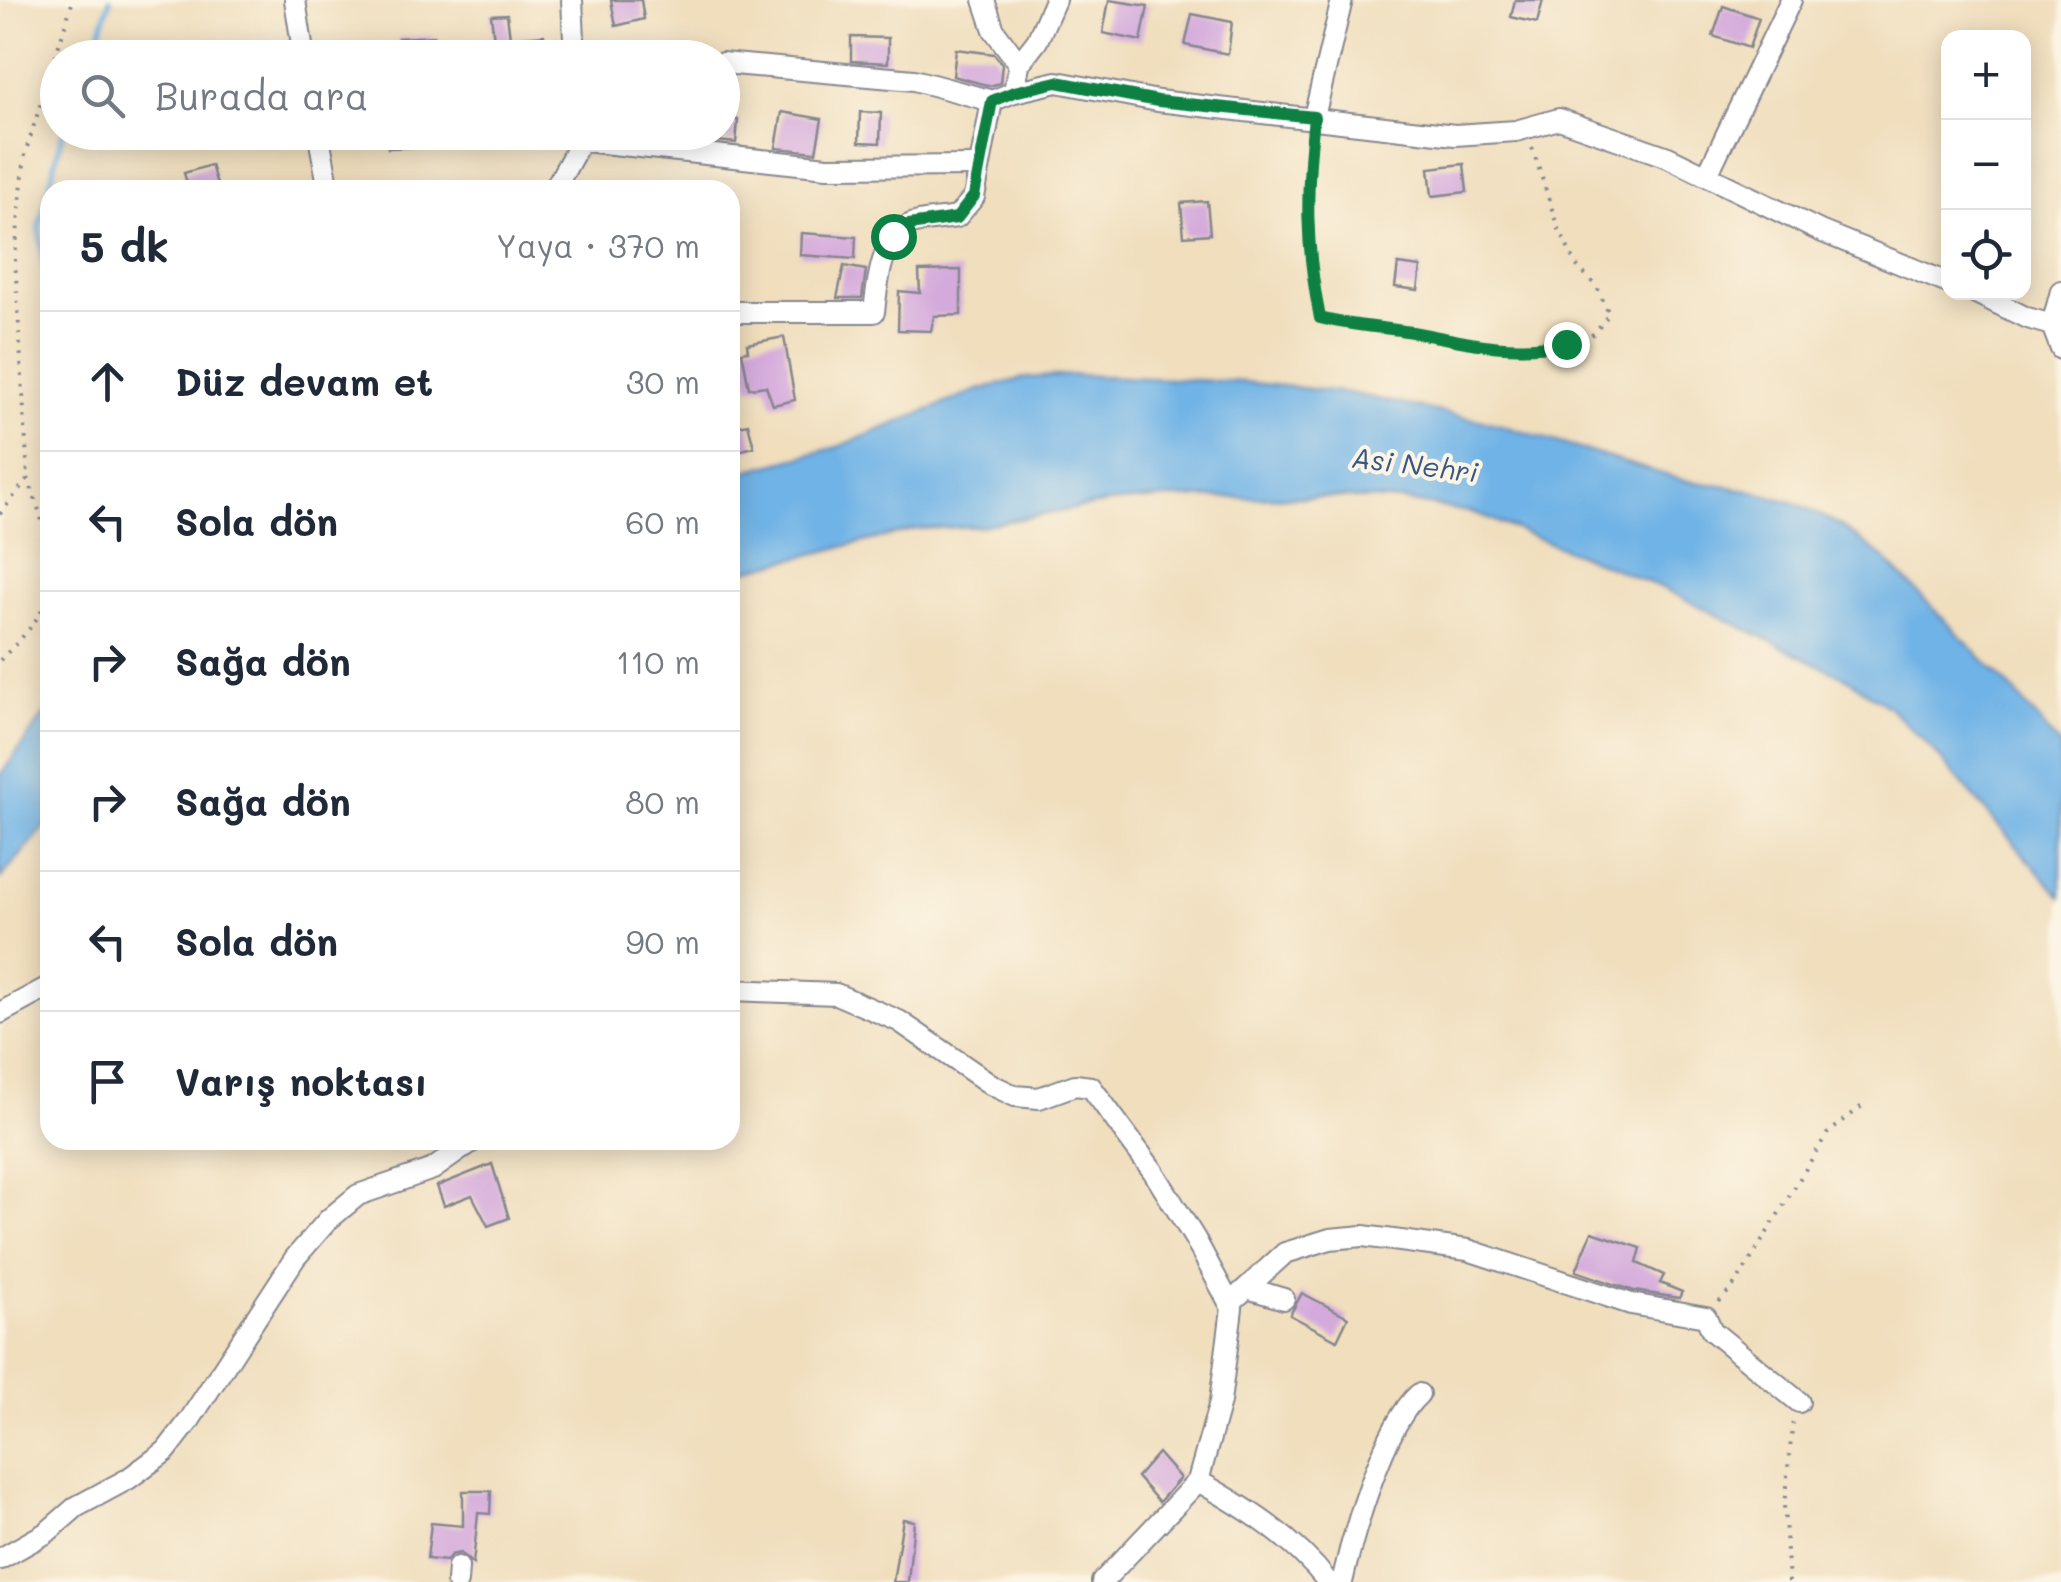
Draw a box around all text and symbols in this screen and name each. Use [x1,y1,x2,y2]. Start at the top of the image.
map controls [1941,30,2031,300]
button: + [1941,30,2031,120]
search box [40,40,740,150]
icon: search [75,68,130,123]
text: Burada ara [155,70,369,120]
button: − [1941,120,2031,210]
button: locate [1941,210,2031,300]
route start [871,214,917,260]
text: 5 dk [80,218,169,273]
text: Yaya · 370 m [496,224,700,266]
route end [1544,322,1590,368]
icon: ahead [80,354,135,409]
text: Düz devam et [175,356,433,406]
text: 30 m [626,360,700,402]
water label: Asi Nehri [1350,438,1481,490]
icon: left [80,494,135,549]
text: Sola dön [175,496,338,546]
text: 60 m [625,500,700,542]
icon: right [80,634,135,689]
text: Sağa dön [175,636,351,686]
text: 110 m [616,640,700,682]
icon: right [80,774,135,829]
text: Sağa dön [175,776,351,826]
text: 80 m [625,780,700,822]
icon: left [80,914,135,969]
text: Sola dön [175,916,338,966]
text: 90 m [626,920,700,962]
icon: arrive [80,1054,135,1109]
text: Varış noktası [175,1056,427,1106]

